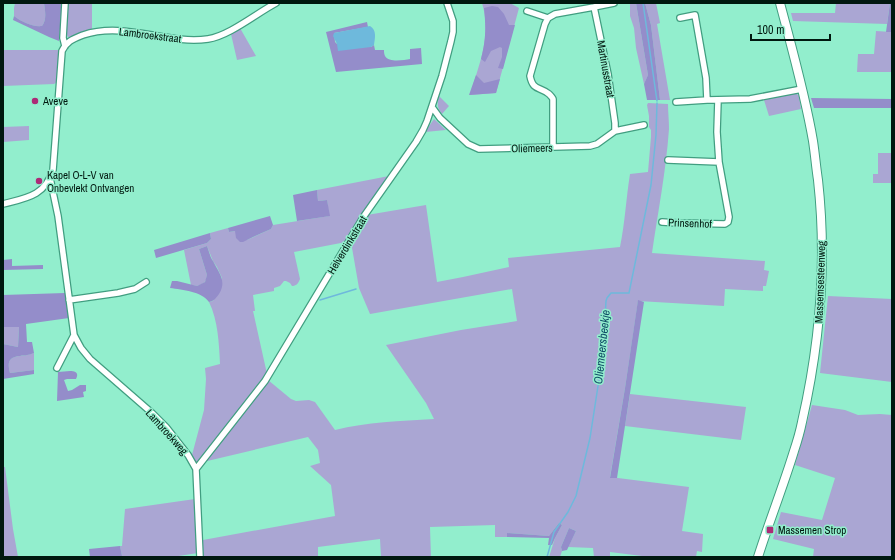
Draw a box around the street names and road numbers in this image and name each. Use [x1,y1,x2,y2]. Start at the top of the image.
street label: Lambroekstraat [118,24,182,46]
street label: Martinusstraat [594,39,618,99]
street label: Oliemeers [511,141,553,155]
street label: Helverdinkstraat [324,213,370,277]
street label: Prinsenhof [668,215,713,231]
street label: Massemsesteenweg [812,241,828,323]
street label: Lambroekweg [143,406,191,458]

